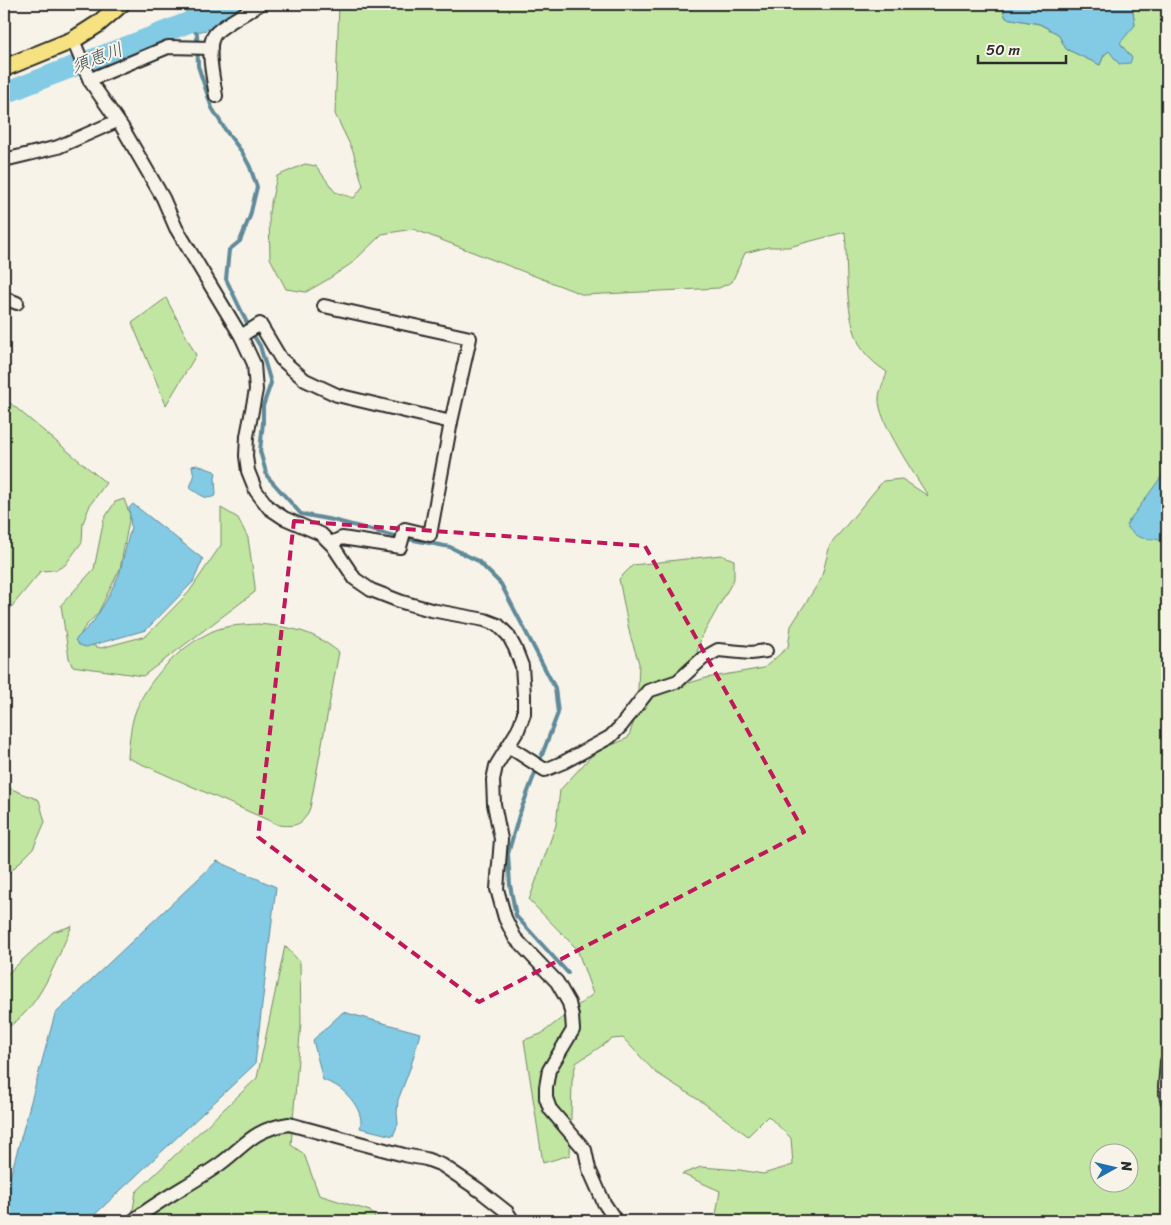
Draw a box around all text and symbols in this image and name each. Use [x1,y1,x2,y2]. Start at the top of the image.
scale bar [978,32,1066,64]
water label: 須恵川 [66,33,128,83]
text: 50 m [986,37,1021,63]
north arrow [1088,1142,1138,1192]
text: N [1113,1159,1139,1173]

